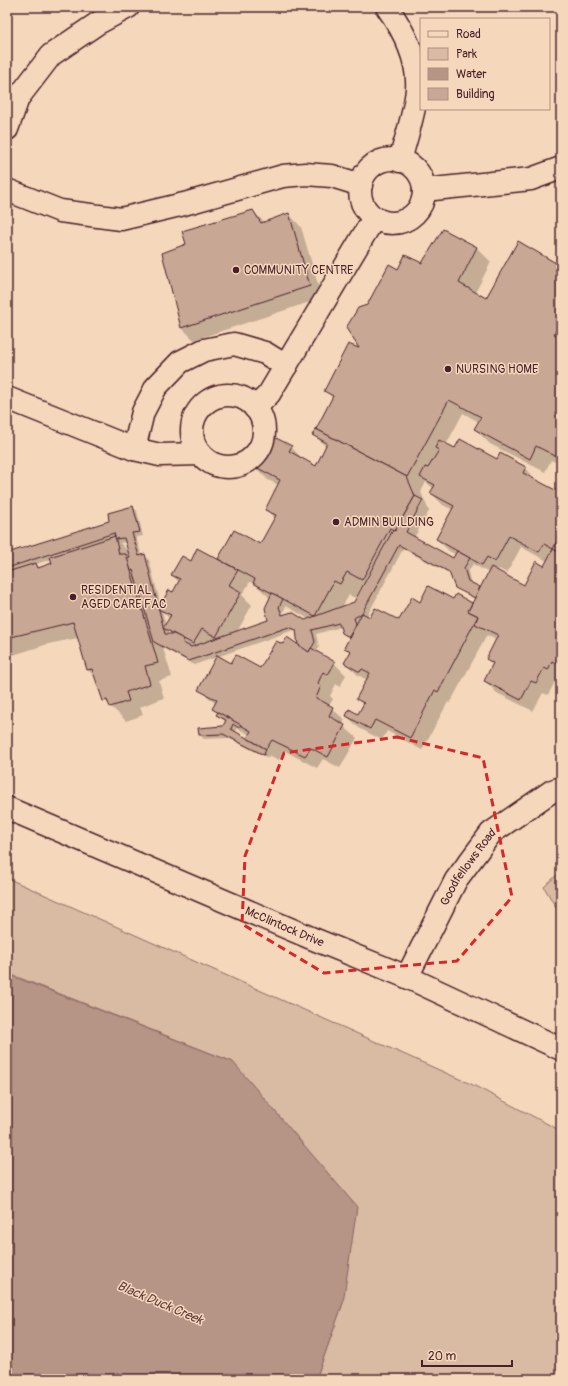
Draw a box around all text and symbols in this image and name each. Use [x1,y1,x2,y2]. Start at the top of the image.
legend [420,18,550,110]
text: Road [456,27,481,42]
text: Park [456,47,477,62]
text: Water [456,67,487,82]
text: Building [456,87,495,102]
place label: COMMUNITY CENTRE [244,263,353,278]
marker: COMMUNITY CENTRE [231,265,241,275]
place label: NURSING HOME [456,362,538,377]
marker: NURSING HOME [443,364,453,374]
place label: ADMIN BUILDING [344,515,434,530]
marker: ADMIN BUILDING [331,517,341,527]
place label: RESIDENTIAL AGED CARE FAC [81,583,167,612]
marker: RESIDENTIAL AGED CARE FAC [68,592,78,602]
street label: Goodfellows Road [437,825,498,908]
street label: McClintock Drive [243,903,326,950]
water label: Black Duck Creek [115,1278,207,1329]
scale bar [422,1342,512,1368]
text: 20 m [428,1349,457,1364]

